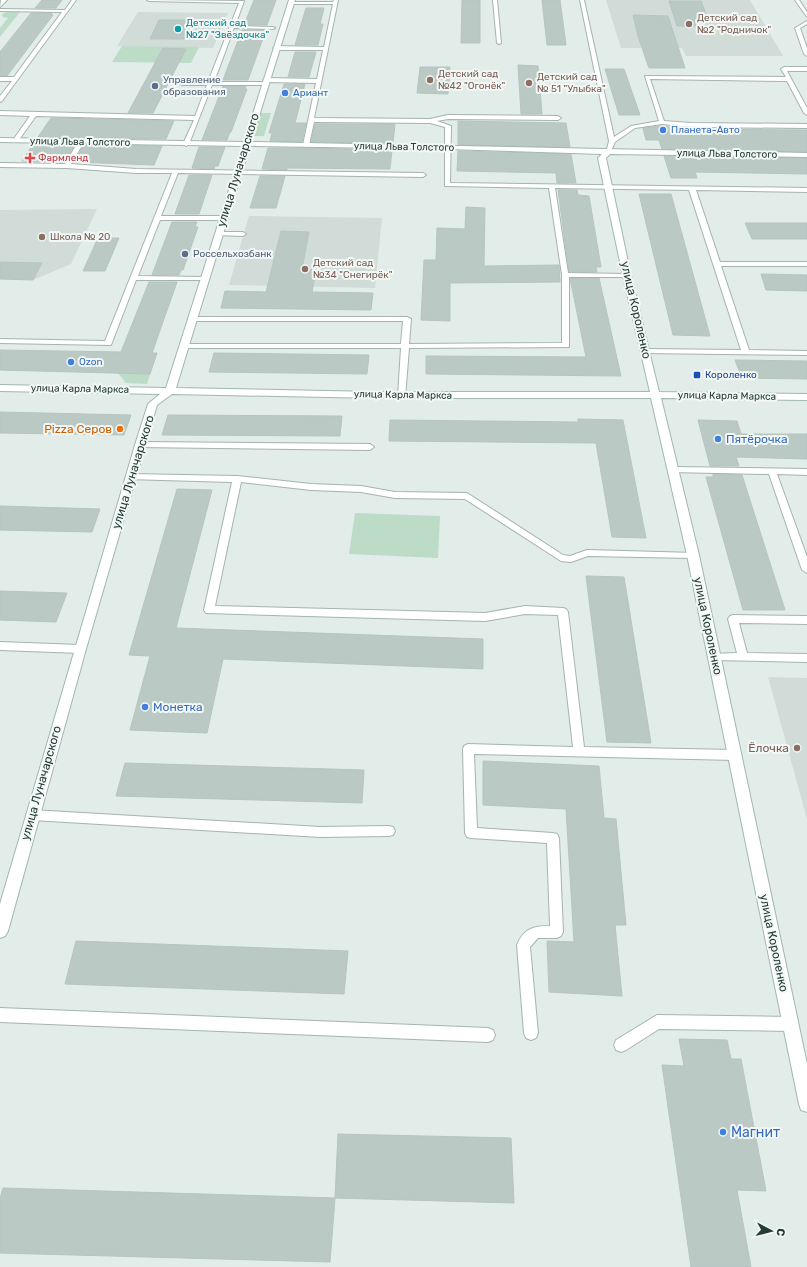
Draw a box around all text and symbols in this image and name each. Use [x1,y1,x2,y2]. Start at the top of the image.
place label: Детский сад №2 "Родничок" [697,12,772,36]
place label: Детский сад №27 "Звёздочка" [186,17,269,41]
marker: Детский сад №2 "Родничок" [684,19,694,29]
marker: Детский сад №27 "Звёздочка" [173,24,183,34]
place label: Детский сад №42 "Огонёк" [438,68,506,92]
place label: Детский сад № 51 "Улыбка" [537,71,606,95]
place label: Управление образования [163,74,226,98]
marker: Детский сад №42 "Огонёк" [425,75,435,85]
marker: Детский сад № 51 "Улыбка" [524,78,534,88]
marker: Управление образования [150,81,160,91]
place label: Ариант [293,87,328,99]
marker: Ариант [280,88,290,98]
street label: улица Луначарского [214,111,262,229]
place label: Планета-Авто [671,124,740,136]
marker: Планета-Авто [658,125,668,135]
street label: улица Льва Толстого [30,135,131,149]
street label: улица Льва Толстого [354,140,455,154]
street label: улица Льва Толстого [677,147,778,161]
place label: Фармленд [38,152,88,164]
marker: Фармленд [25,153,35,163]
place label: Школа № 20 [50,231,110,243]
marker: Школа № 20 [37,232,47,242]
place label: Россельхозбанк [193,248,272,260]
marker: Россельхозбанк [180,249,190,259]
place label: Детский сад №34 "Снегирёк" [313,257,393,281]
street label: улица Короленко [618,260,654,360]
marker: Детский сад №34 "Снегирёк" [300,264,310,274]
place label: Ozon [79,356,103,368]
marker: Ozon [66,357,76,367]
place label: Короленко [705,369,757,381]
marker: Короленко [692,370,702,380]
street label: улица Карла Маркса [31,382,129,396]
street label: улица Карла Маркса [354,388,452,402]
street label: улица Карла Маркса [678,389,776,403]
street label: улица Луначарского [109,413,157,531]
place label: Pizza Серов [44,422,112,436]
marker: Pizza Серов [115,424,125,434]
place label: Пятёрочка [726,432,788,446]
marker: Пятёрочка [713,434,723,444]
street label: улица Короленко [691,576,725,676]
place label: Монетка [153,700,203,714]
marker: Монетка [140,702,150,712]
street label: улица Луначарского [18,724,64,842]
place label: Ёлочка [748,741,789,755]
marker: Ёлочка [792,743,802,753]
street label: улица Короленко [757,893,791,993]
place label: Магнит [731,1124,780,1141]
marker: Магнит [718,1127,728,1137]
north arrow [751,1211,791,1251]
text: С [773,1228,787,1237]

